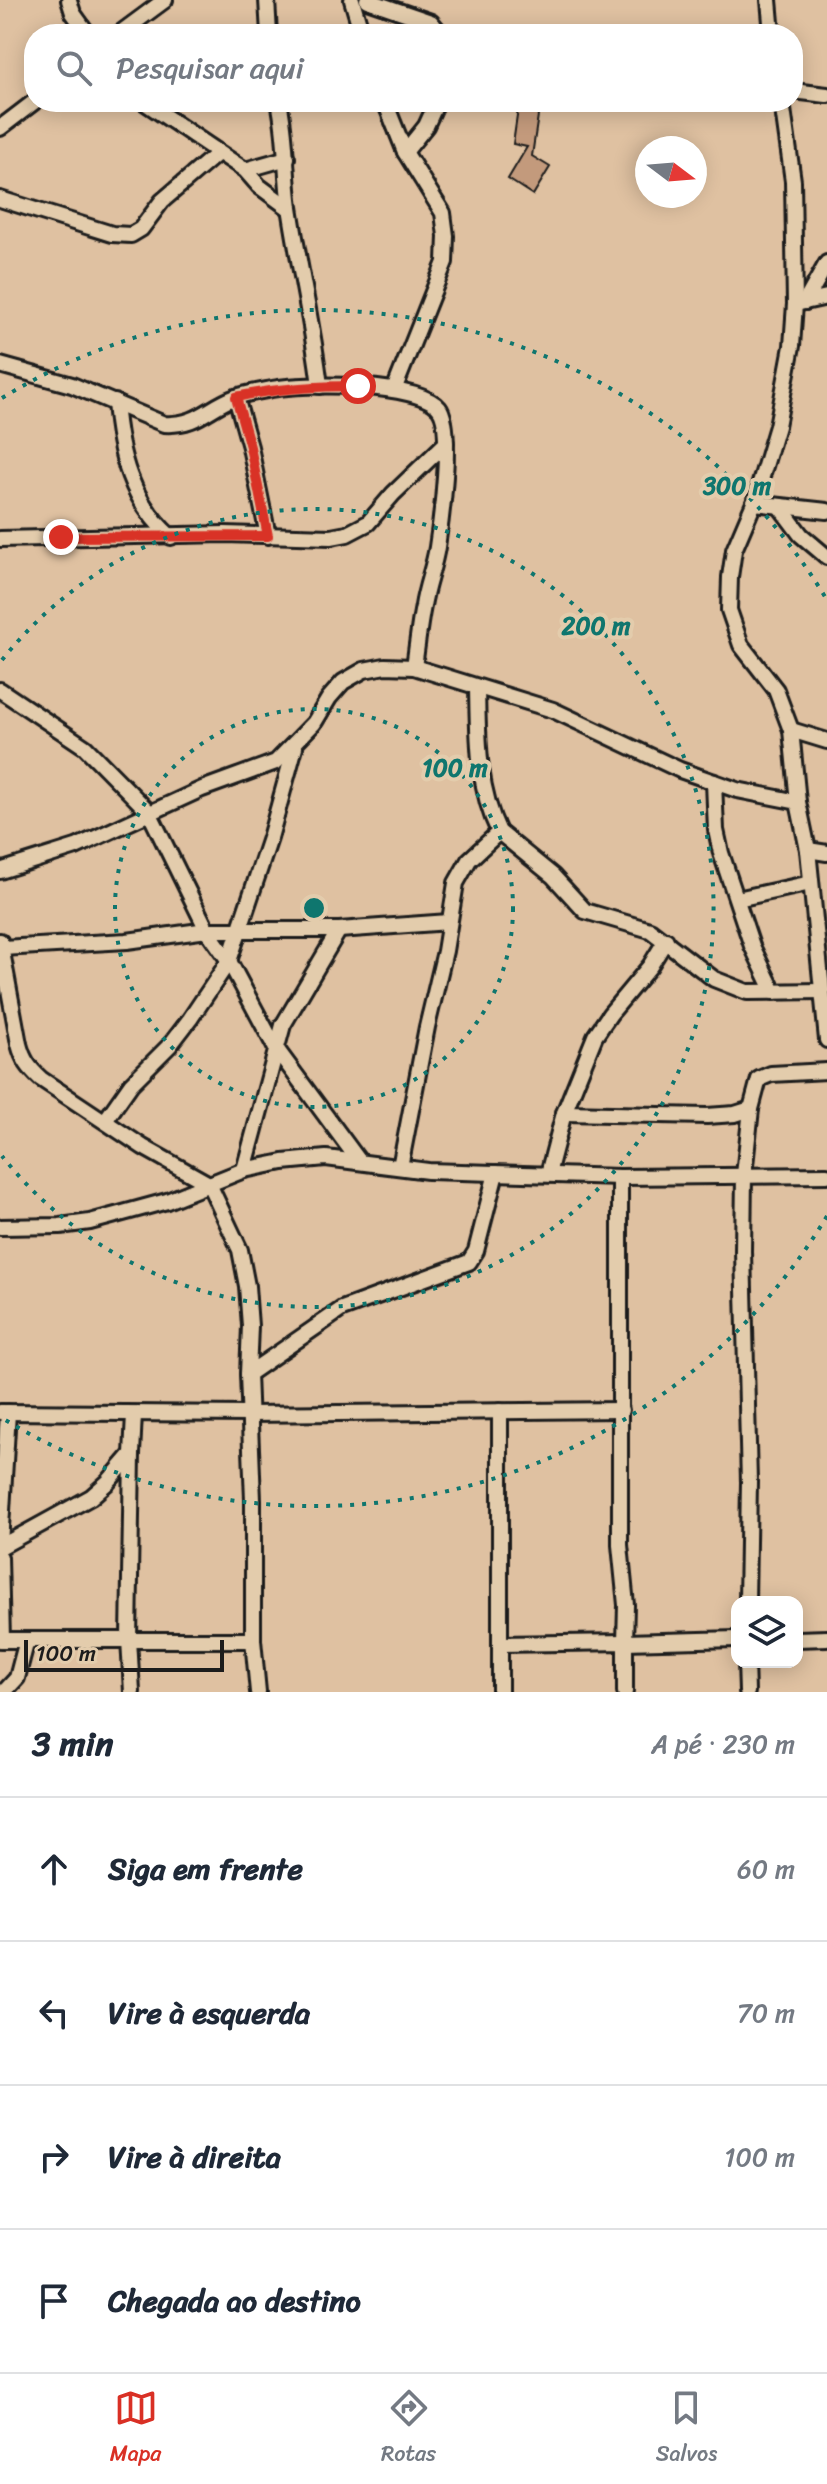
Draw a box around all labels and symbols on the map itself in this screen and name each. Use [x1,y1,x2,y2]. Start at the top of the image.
north arrow [635,136,707,208]
route start [340,368,376,404]
text: 300 m [702,465,772,507]
route end [43,519,79,555]
text: 200 m [561,605,631,647]
text: 100 m [422,747,488,789]
centre of rings [300,894,328,922]
scale bar [24,1636,224,1672]

